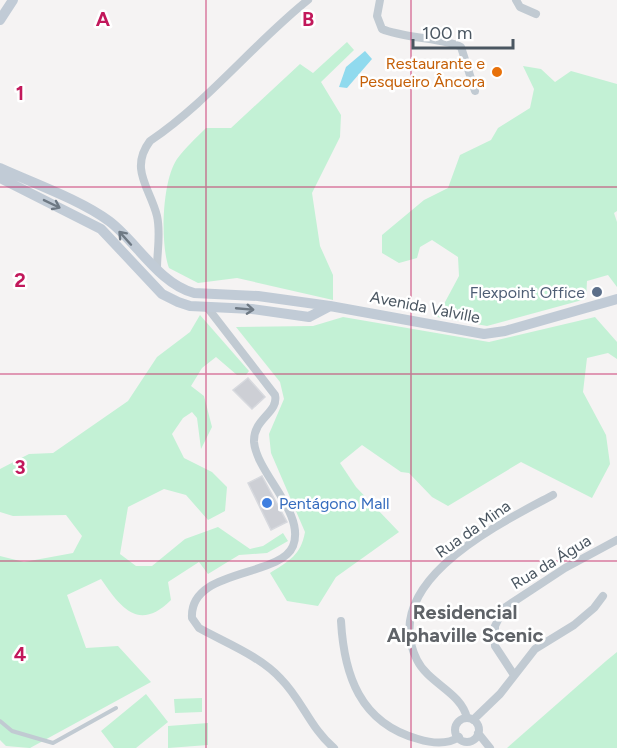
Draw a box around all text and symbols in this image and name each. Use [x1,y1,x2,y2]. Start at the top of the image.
text: A [96,7,111,31]
text: B [302,7,314,31]
scale bar [413,12,514,50]
text: 100 m [422,22,472,44]
place label: Restaurante e Pesqueiro Âncora [359,54,485,91]
marker: Restaurante e Pesqueiro Âncora [490,65,504,79]
text: 1 [16,81,24,105]
one-way arrow [43,198,61,210]
one-way arrow [118,230,132,245]
text: 2 [14,268,26,292]
place label: Flexpoint Office [470,283,585,302]
marker: Flexpoint Office [590,285,604,299]
street label: Avenida Valville [368,287,482,327]
one-way arrow [234,304,254,315]
text: 3 [14,455,26,479]
place label: Pentágono Mall [279,494,390,513]
marker: Pentágono Mall [260,496,274,510]
street label: Rua da Mina [432,496,514,562]
street label: Rua da Água [508,531,594,593]
district label: Residencial Alphaville Scenic [387,600,543,647]
text: 4 [14,642,27,666]

